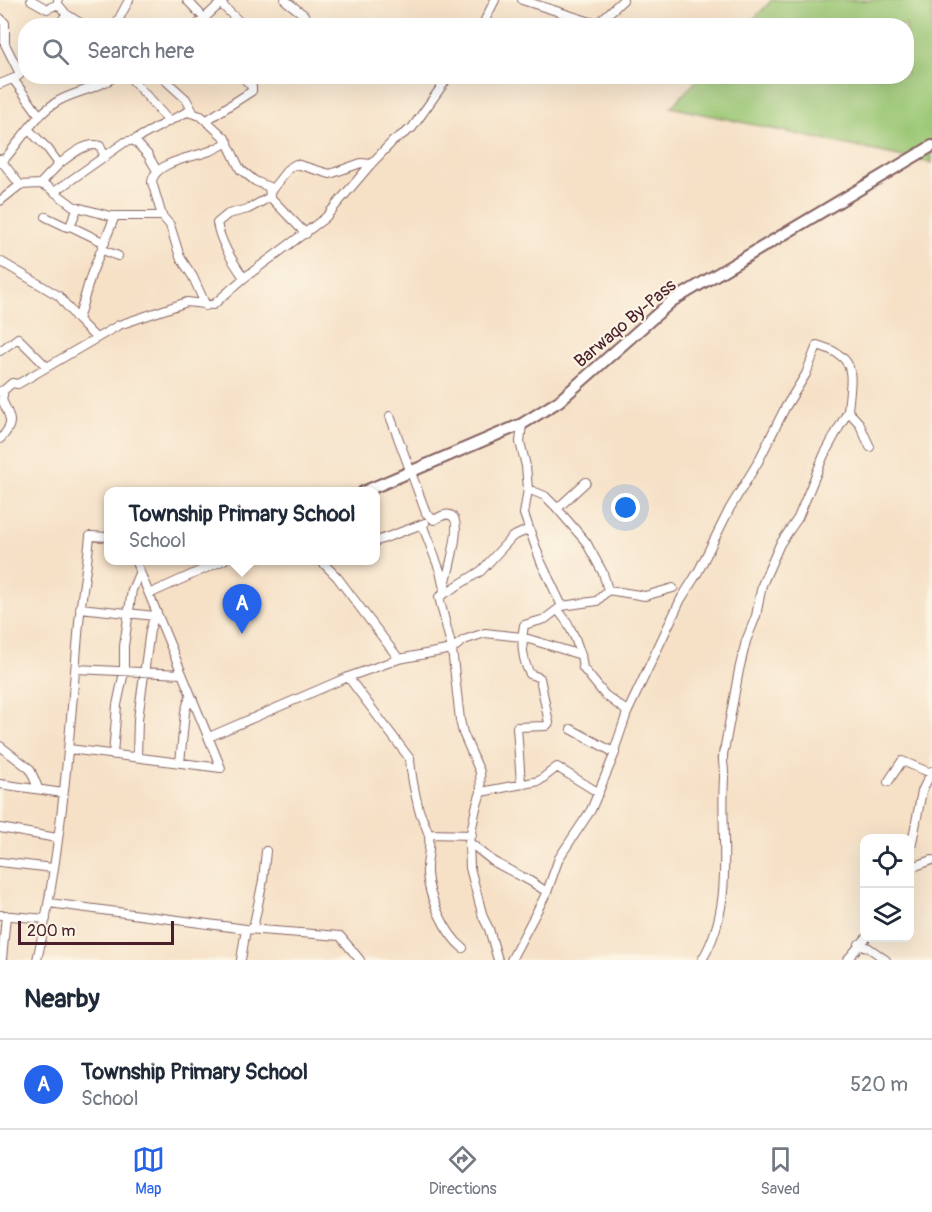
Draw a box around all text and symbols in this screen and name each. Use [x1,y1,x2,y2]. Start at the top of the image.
search box [18,18,914,84]
icon: search [39,35,72,68]
text: Search here [87,37,194,65]
street label: Barwaqo By-Pass [570,274,681,373]
popup [104,487,380,565]
your location [611,493,640,522]
text: Township Primary School [128,500,356,528]
text: School [128,528,186,553]
pin: A [222,584,262,634]
map controls [860,834,914,942]
button: locate [860,834,914,888]
button: layers [860,888,914,942]
scale bar [18,918,174,946]
text: 200 m [27,921,75,941]
text: Nearby [24,983,100,1015]
text: Township Primary School [81,1058,308,1086]
text: A [37,1072,50,1097]
text: 520 m [850,1072,908,1097]
text: School [81,1086,138,1111]
tab: Map [132,1143,165,1199]
tab: Directions [429,1143,497,1199]
tab: Saved [760,1143,800,1199]

